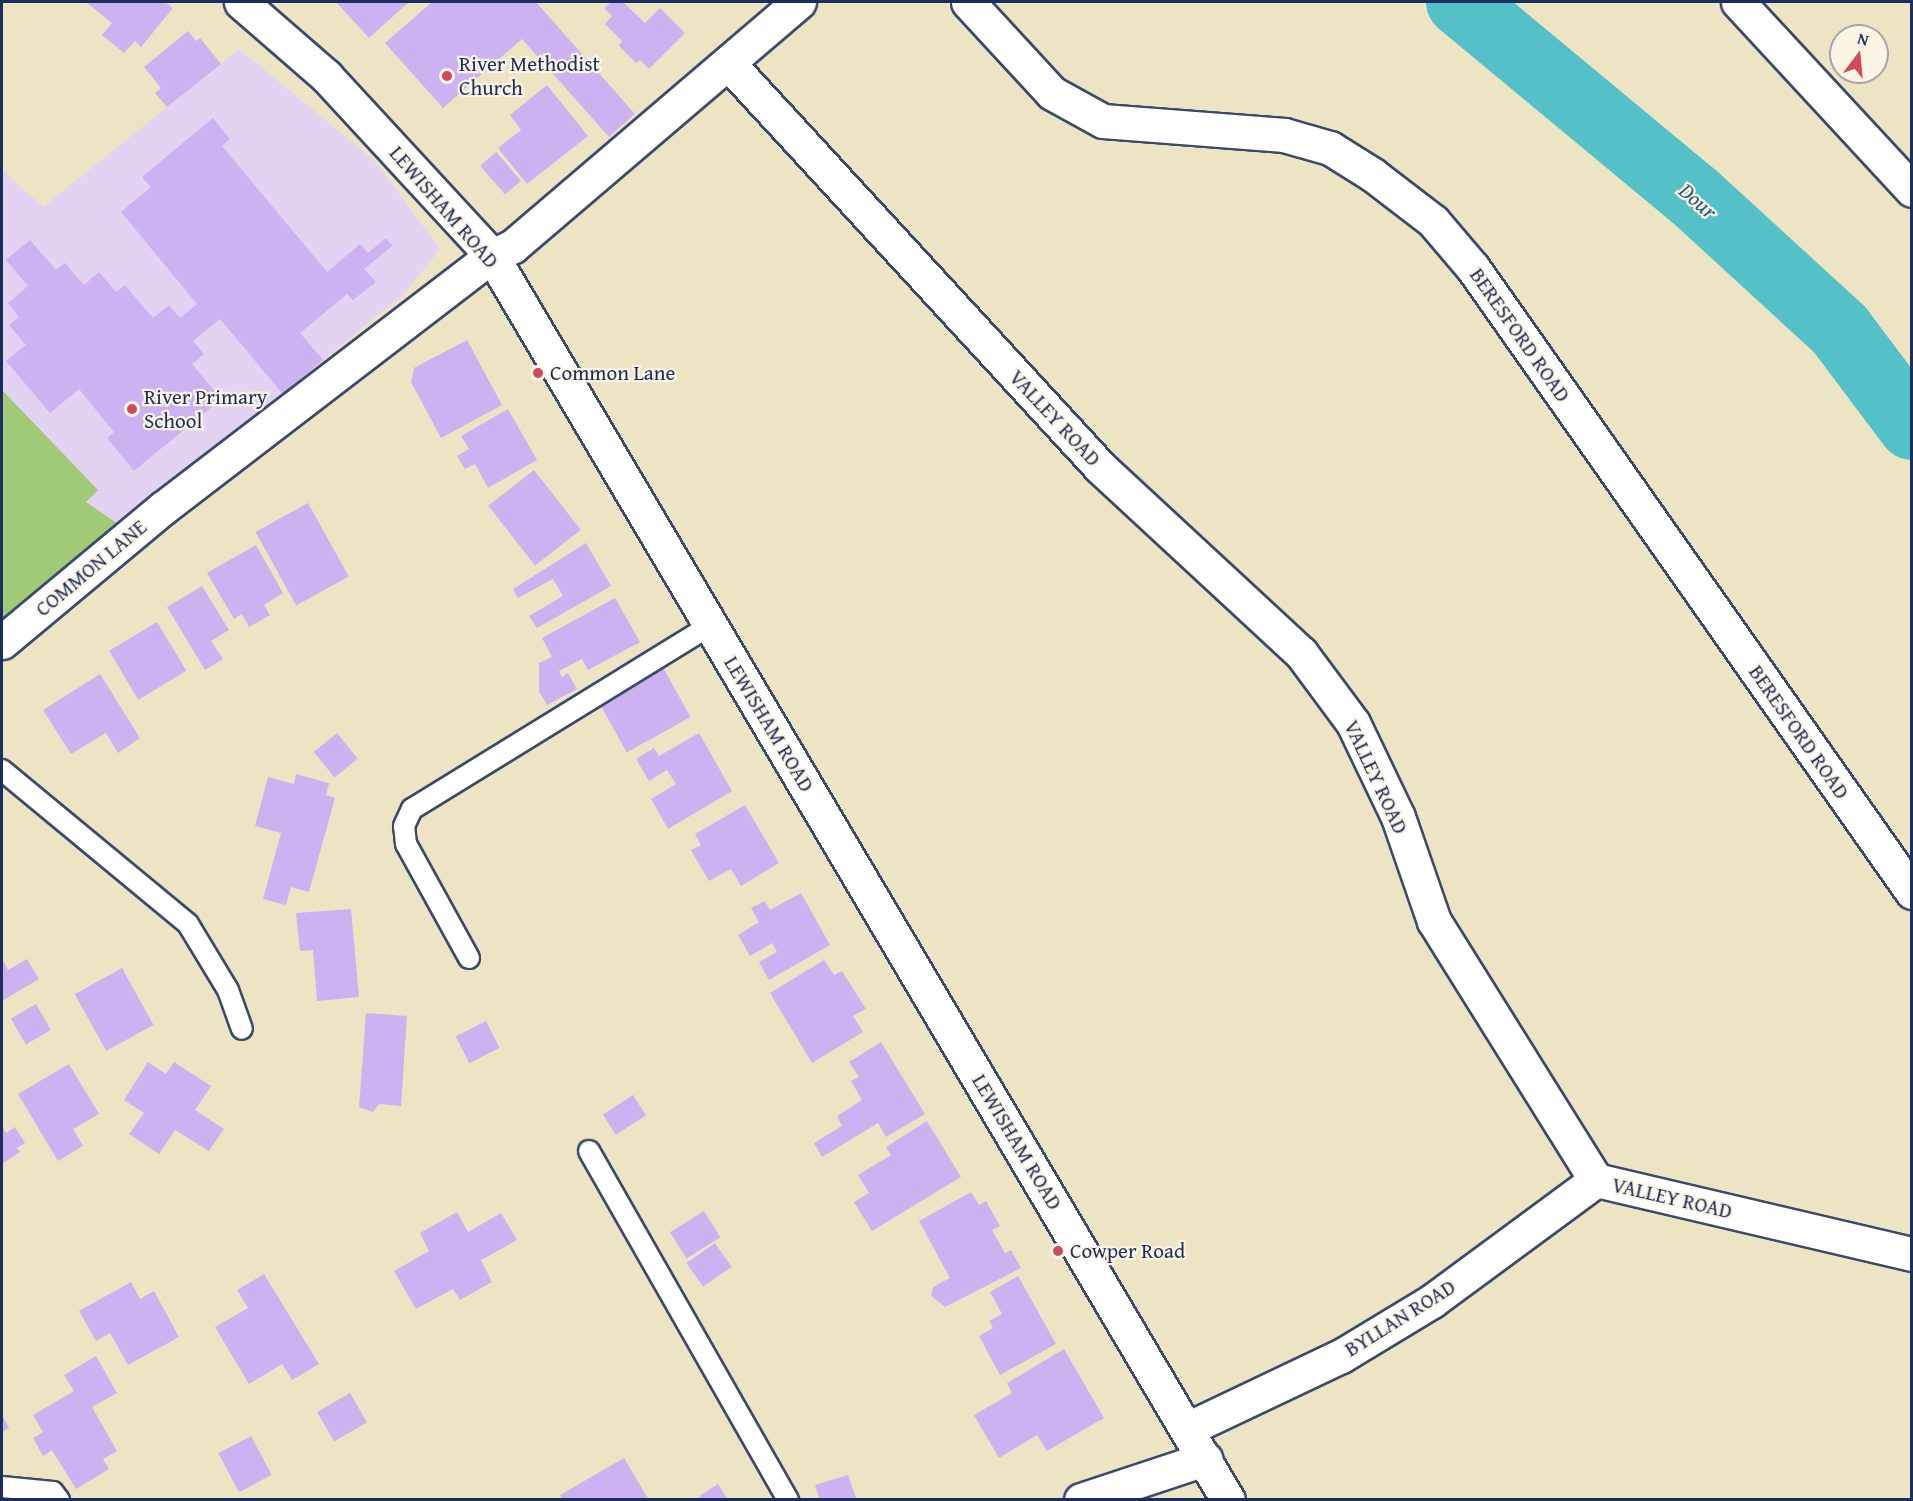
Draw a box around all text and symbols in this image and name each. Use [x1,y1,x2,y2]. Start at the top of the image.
north arrow [1829,24,1889,84]
text: N [1855,26,1872,52]
place label: River Methodist Church [459,51,600,101]
marker: River Methodist Church [440,69,454,83]
street label: LEWISHAM ROAD [384,141,504,273]
water label: Dour [1674,178,1722,224]
street label: BERESFORD ROAD [1464,263,1576,407]
place label: Common Lane [550,360,675,386]
street label: VALLEY ROAD [1004,365,1106,471]
marker: Common Lane [531,366,545,380]
place label: River Primary School [144,384,267,434]
marker: River Primary School [125,402,139,416]
street label: COMMON LANE [30,514,152,622]
street label: LEWISHAM ROAD [719,652,819,796]
street label: BERESFORD ROAD [1743,660,1855,804]
street label: VALLEY ROAD [1339,716,1413,838]
street label: LEWISHAM ROAD [967,1070,1067,1214]
street label: VALLEY ROAD [1609,1172,1735,1224]
place label: Cowper Road [1070,1238,1185,1264]
marker: Cowper Road [1051,1244,1065,1258]
street label: BYLLAN ROAD [1340,1274,1460,1362]

